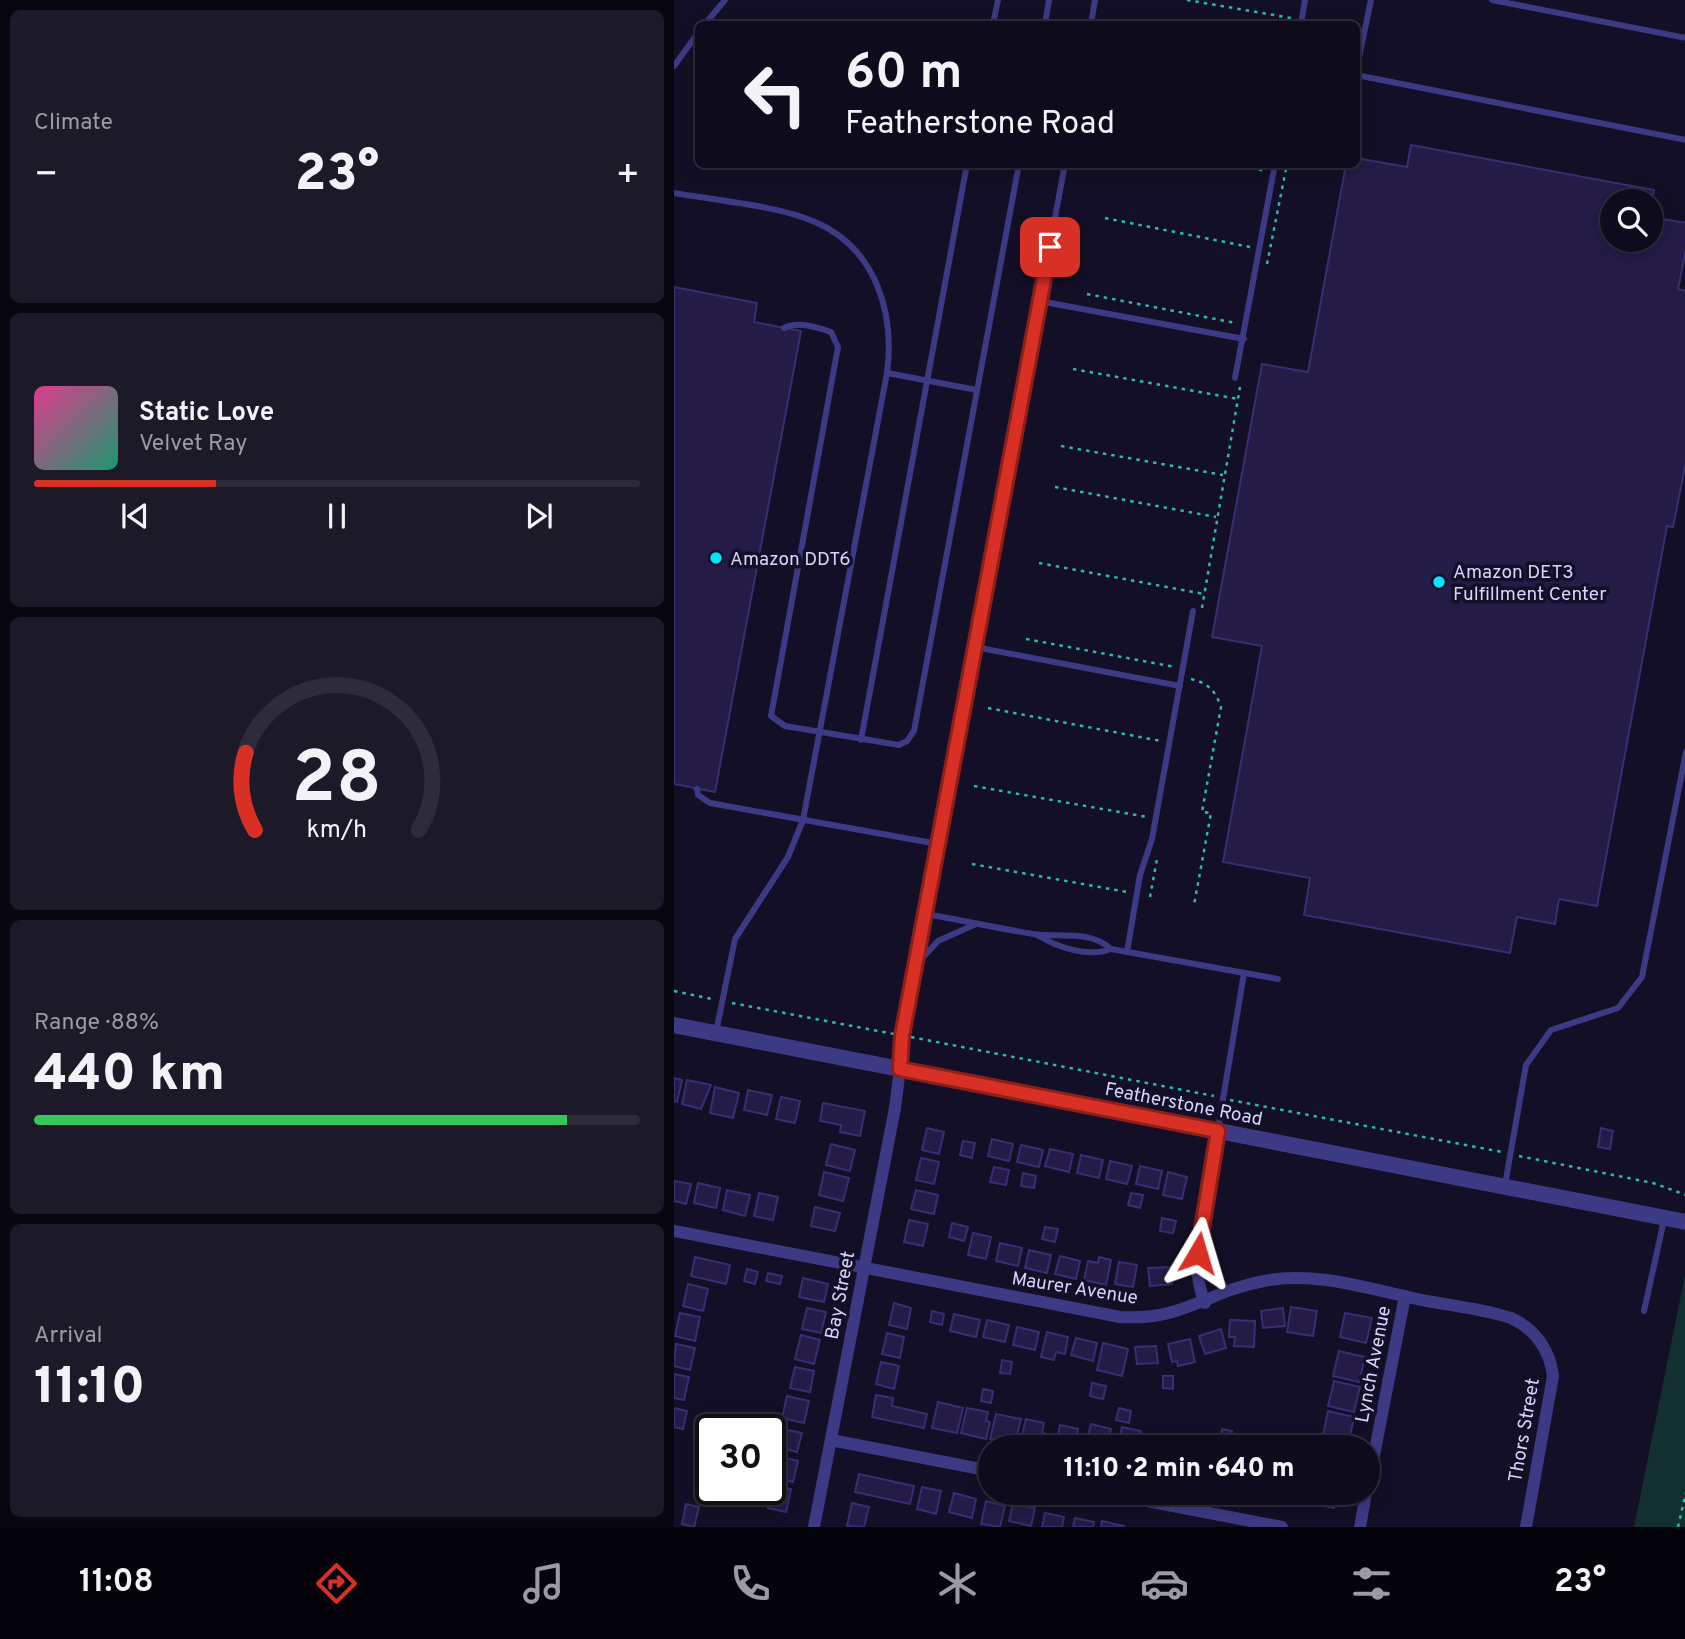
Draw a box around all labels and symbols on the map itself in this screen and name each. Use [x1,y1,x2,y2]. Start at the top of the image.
pin [1020,217,1080,277]
place label: Amazon DDT6 [730,548,851,572]
marker: Amazon DDT6 [708,550,724,566]
place label: Amazon DET3 Fulfillment Center [1453,561,1607,607]
marker: Amazon DET3 Fulfillment Center [1431,574,1447,590]
street label: Featherstone Road [1103,1078,1265,1132]
position arrow [1161,1216,1235,1290]
street label: Bay Street [821,1249,861,1342]
street label: Maurer Avenue [1010,1267,1140,1311]
street label: Lynch Avenue [1351,1304,1397,1425]
street label: Thors Street [1504,1376,1546,1484]
speed limit sign: 30 [695,1414,786,1505]

